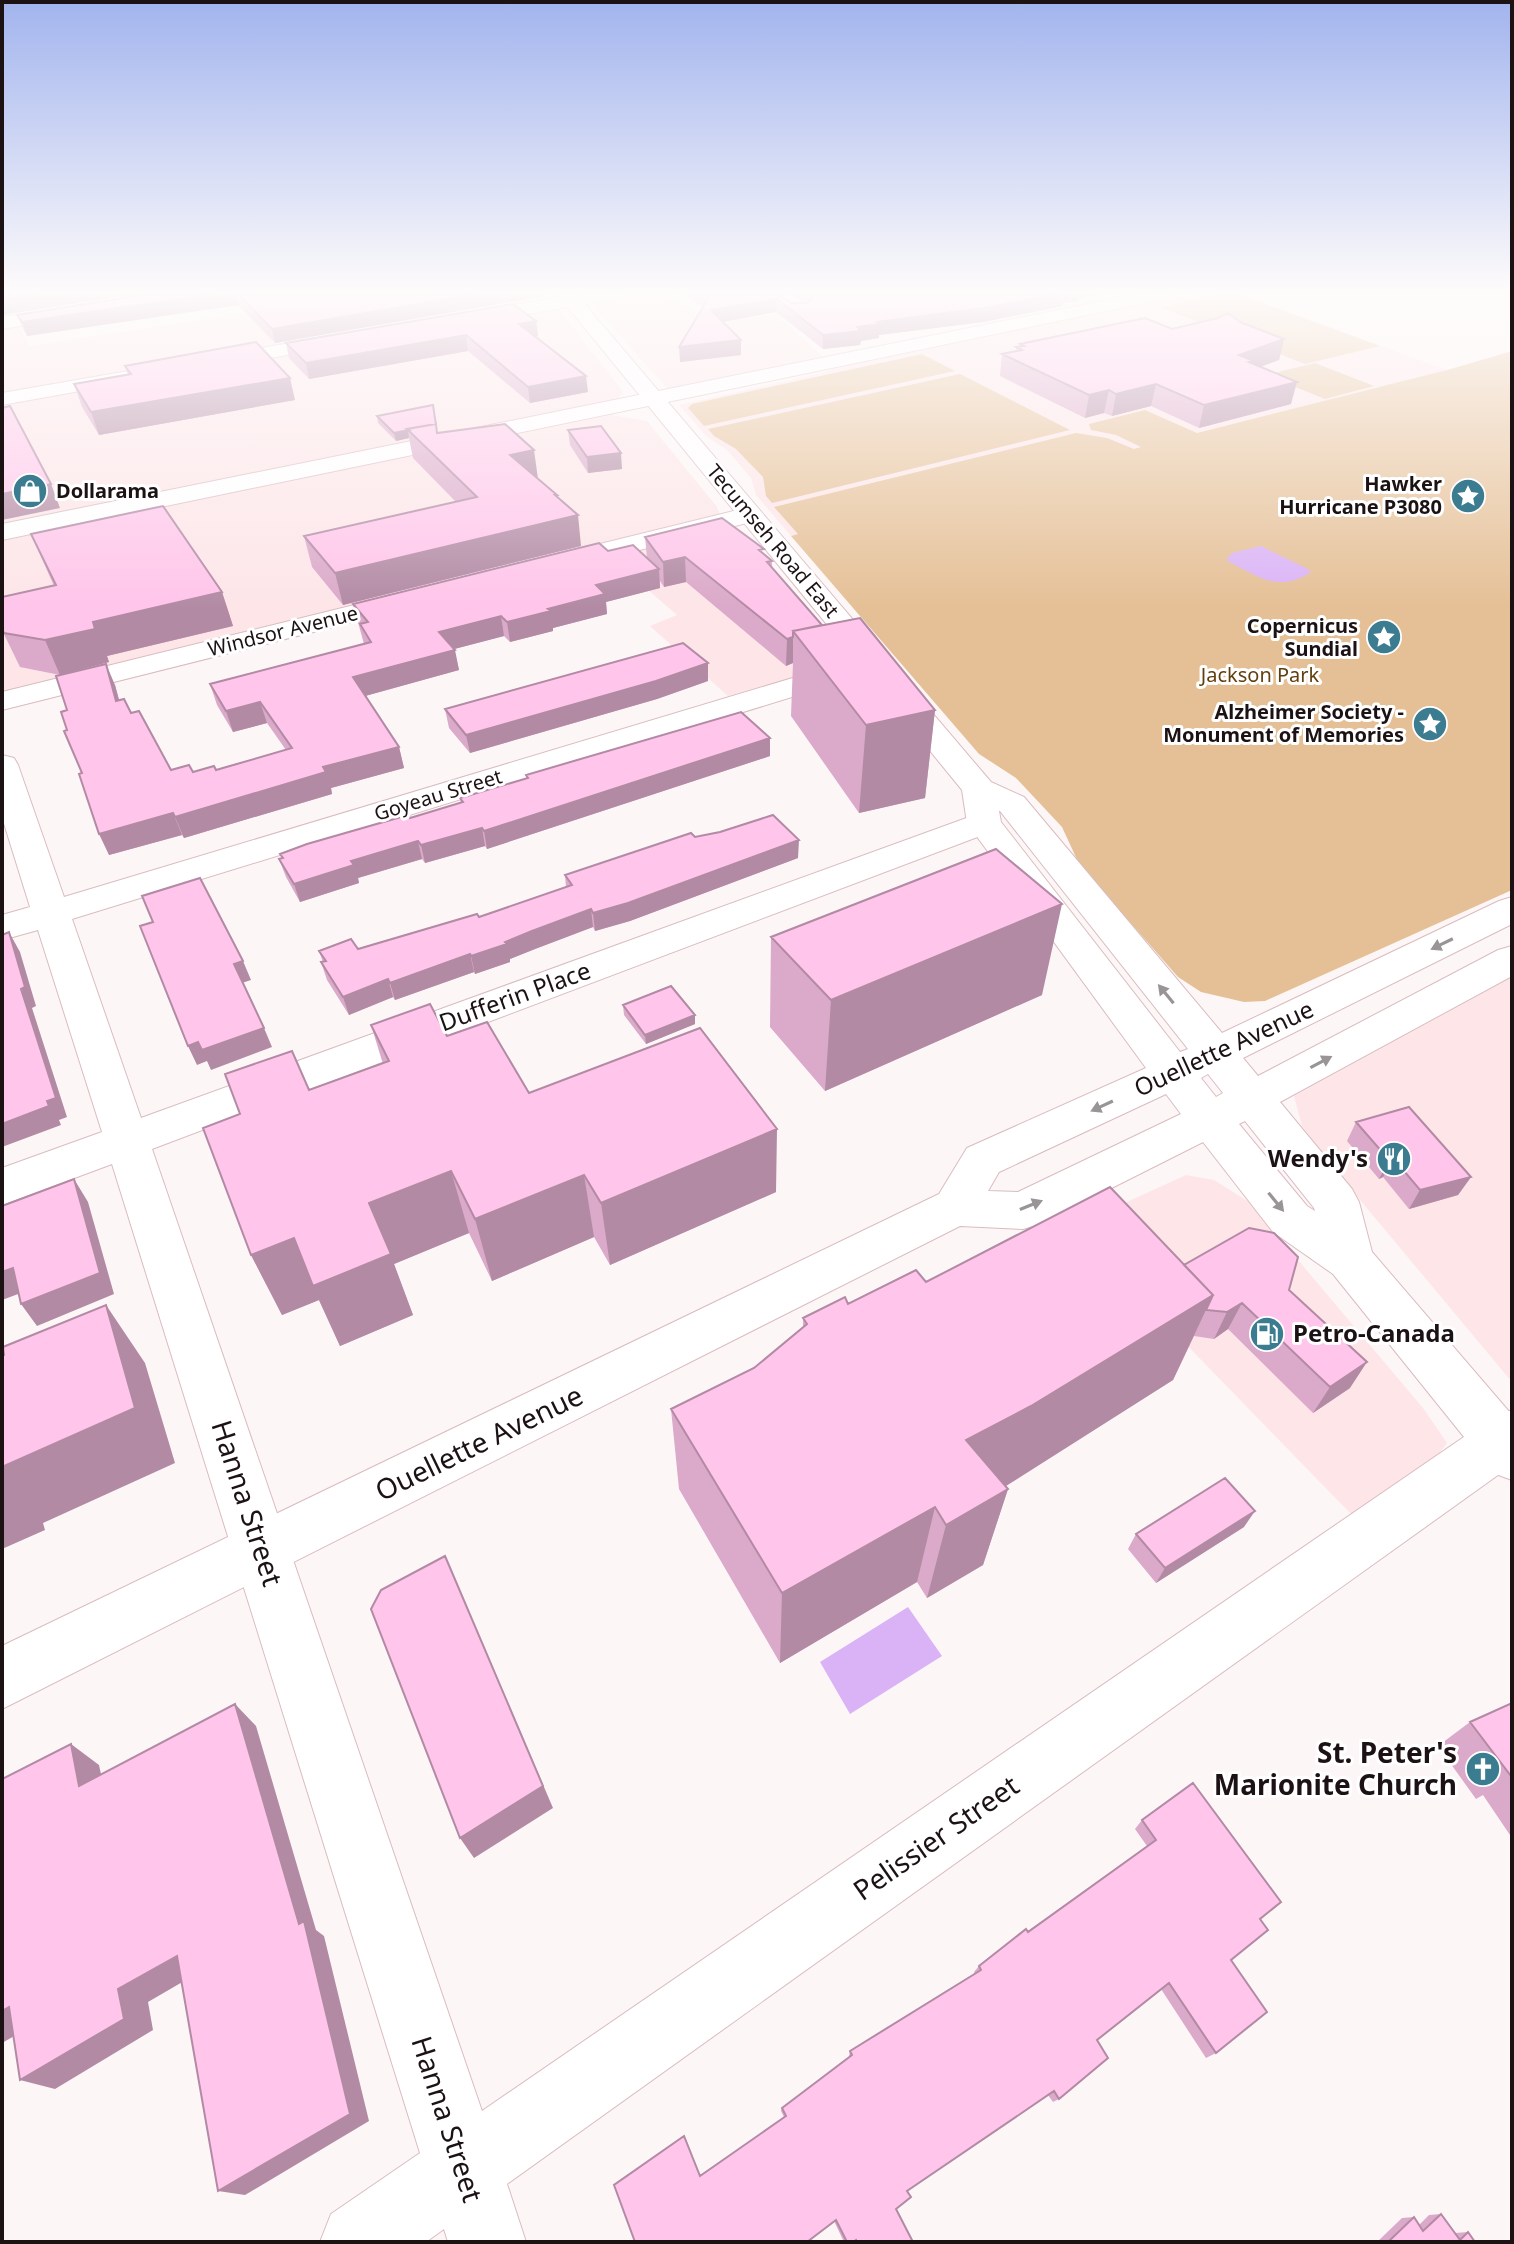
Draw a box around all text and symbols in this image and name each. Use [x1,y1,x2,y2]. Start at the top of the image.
street label: Tecumseh Road East [701,458,846,623]
place label: Hawker Hurricane P3080 [1279,470,1442,520]
shop icon: Dollarama [11,472,49,510]
place label: Dollarama [56,477,159,504]
place icon: Hawker Hurricane P3080 [1449,477,1487,515]
street label: Windsor Avenue [205,599,361,662]
place label: Copernicus Sundial [1247,612,1358,662]
place icon: Copernicus Sundial [1365,618,1403,656]
park label: Jackson Park [1199,661,1320,688]
place label: Alzheimer Society - Monument of Memories [1163,698,1404,748]
place icon: Alzheimer Society - Monument of Memories [1411,705,1449,743]
street label: Goyeau Street [371,762,505,827]
one-way arrow [1430,937,1453,950]
street label: Dufferin Place [434,953,595,1038]
one-way arrow [1158,984,1175,1004]
street label: Ouellette Avenue [1128,992,1318,1104]
one-way arrow [1310,1055,1332,1069]
one-way arrow [1091,1099,1114,1112]
restaurant icon: Wendy's [1375,1140,1413,1178]
place label: Wendy's [1268,1141,1368,1174]
one-way arrow [1267,1192,1284,1212]
one-way arrow [1020,1198,1044,1211]
fuel station icon: Petro-Canada [1248,1315,1286,1353]
place label: Petro-Canada [1293,1316,1455,1349]
street label: Ouellette Avenue [368,1375,589,1509]
street label: Hanna Street [203,1415,293,1590]
place label: St. Peter's Marionite Church [1214,1733,1457,1803]
church icon: St. Peter's Marionite Church [1464,1750,1502,1788]
street label: Pelissier Street [845,1766,1026,1908]
street label: Hanna Street [403,2031,493,2206]

